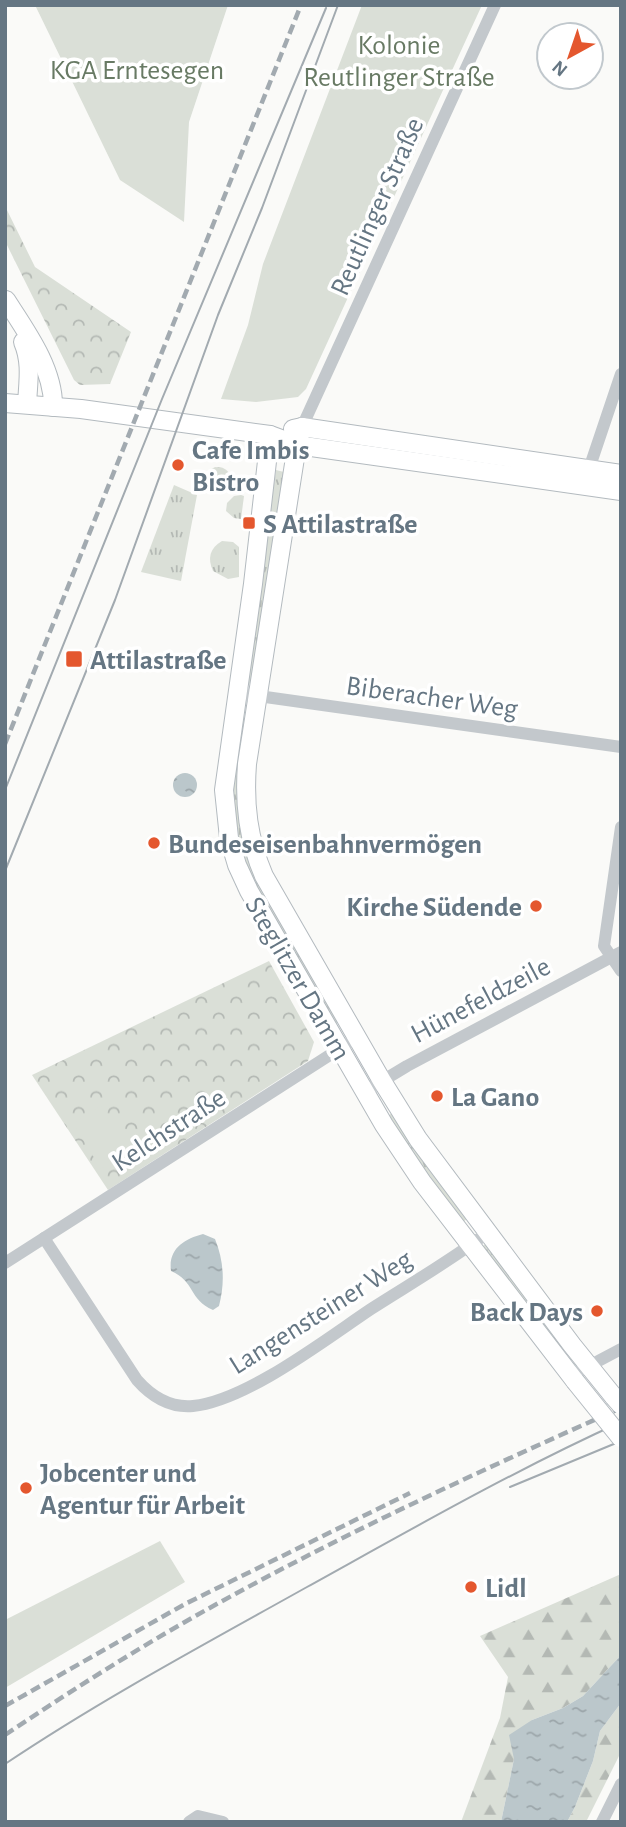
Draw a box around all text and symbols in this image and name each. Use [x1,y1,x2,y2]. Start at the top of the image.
north arrow [535,21,605,91]
park label: Kolonie Reutlinger Straße [303,32,495,92]
text: N [549,56,571,79]
park label: KGA Erntesegen [50,57,224,85]
street label: Reutlinger Straße [326,114,430,300]
place label: Cafe Imbis Bistro [192,437,309,497]
marker: Cafe Imbis Bistro [170,457,186,473]
place label: S Attilastraße [263,511,418,539]
marker: S Attilastraße [241,515,257,531]
place label: Attilastraße [90,647,226,675]
marker: Attilastraße [64,649,84,669]
street label: Biberacher Weg [344,672,520,724]
place label: Bundeseisenbahnvermögen [168,831,482,859]
marker: Bundeseisenbahnvermögen [146,835,162,851]
street label: Steglitzer Damm [239,892,355,1066]
place label: Kirche Südende [346,894,522,922]
marker: Kirche Südende [528,898,544,914]
street label: Hünefeldzeile [407,952,555,1049]
street label: Kelchstraße [107,1084,231,1178]
place label: La Gano [451,1084,539,1112]
marker: La Gano [429,1088,445,1104]
street label: Langensteiner Weg [225,1245,418,1380]
place label: Back Days [470,1299,583,1327]
marker: Back Days [589,1303,605,1319]
place label: Jobcenter und Agentur für Arbeit [40,1460,246,1520]
marker: Jobcenter und Agentur für Arbeit [18,1480,34,1496]
place label: Lidl [485,1575,527,1603]
marker: Lidl [463,1579,479,1595]

